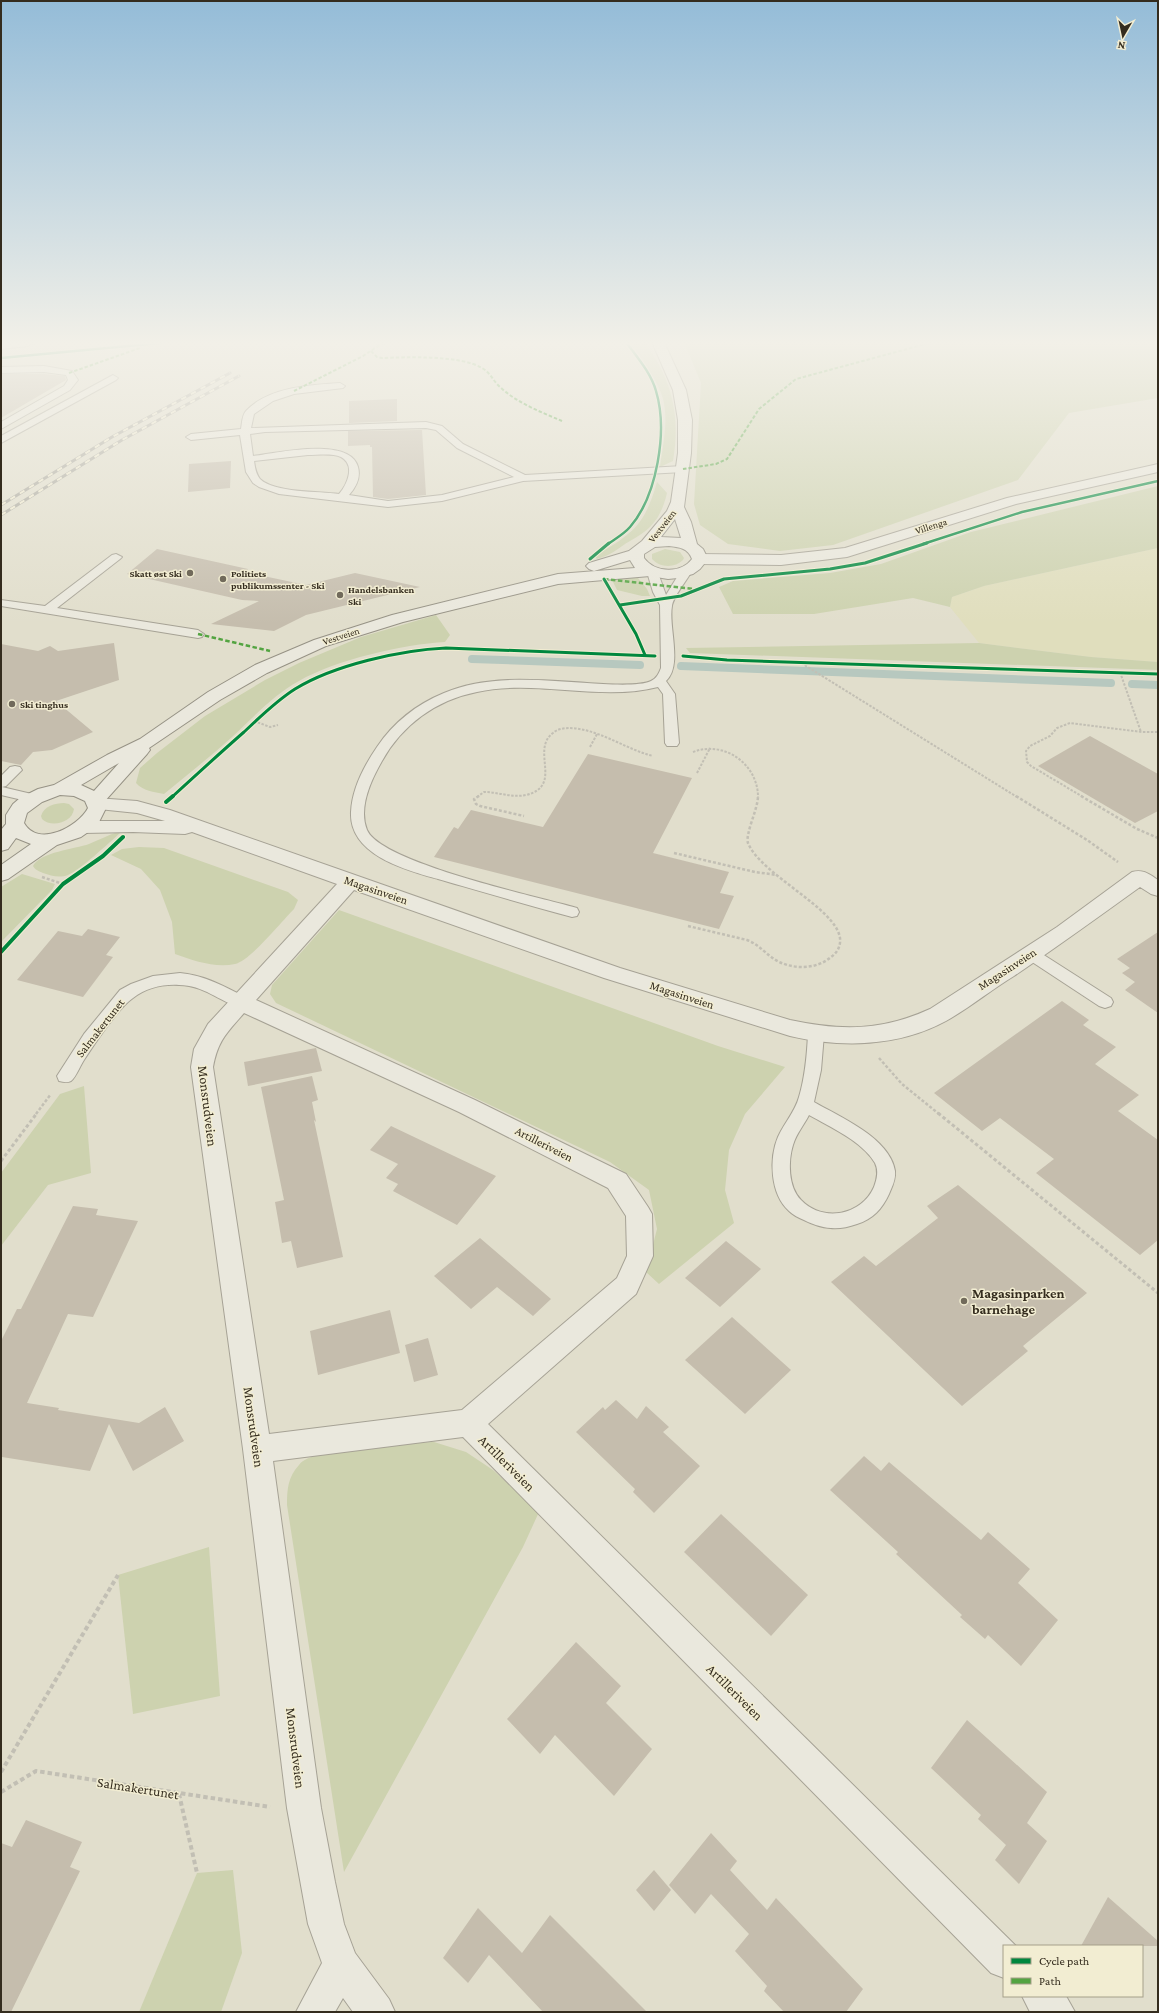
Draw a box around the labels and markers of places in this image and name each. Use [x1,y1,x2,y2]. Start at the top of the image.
place label: Skatt øst Ski [129,568,182,579]
marker: Skatt øst Ski [185,568,195,578]
place label: Politiets publikumssenter - Ski [231,568,325,591]
marker: Politiets publikumssenter - Ski [218,574,228,584]
place label: Handelsbanken Ski [348,584,415,607]
marker: Handelsbanken Ski [335,590,345,600]
marker: Ski tinghus [7,699,17,709]
place label: Ski tinghus [20,699,68,710]
place label: Magasinparken barnehage [971,1285,1065,1317]
marker: Magasinparken barnehage [959,1296,969,1306]

